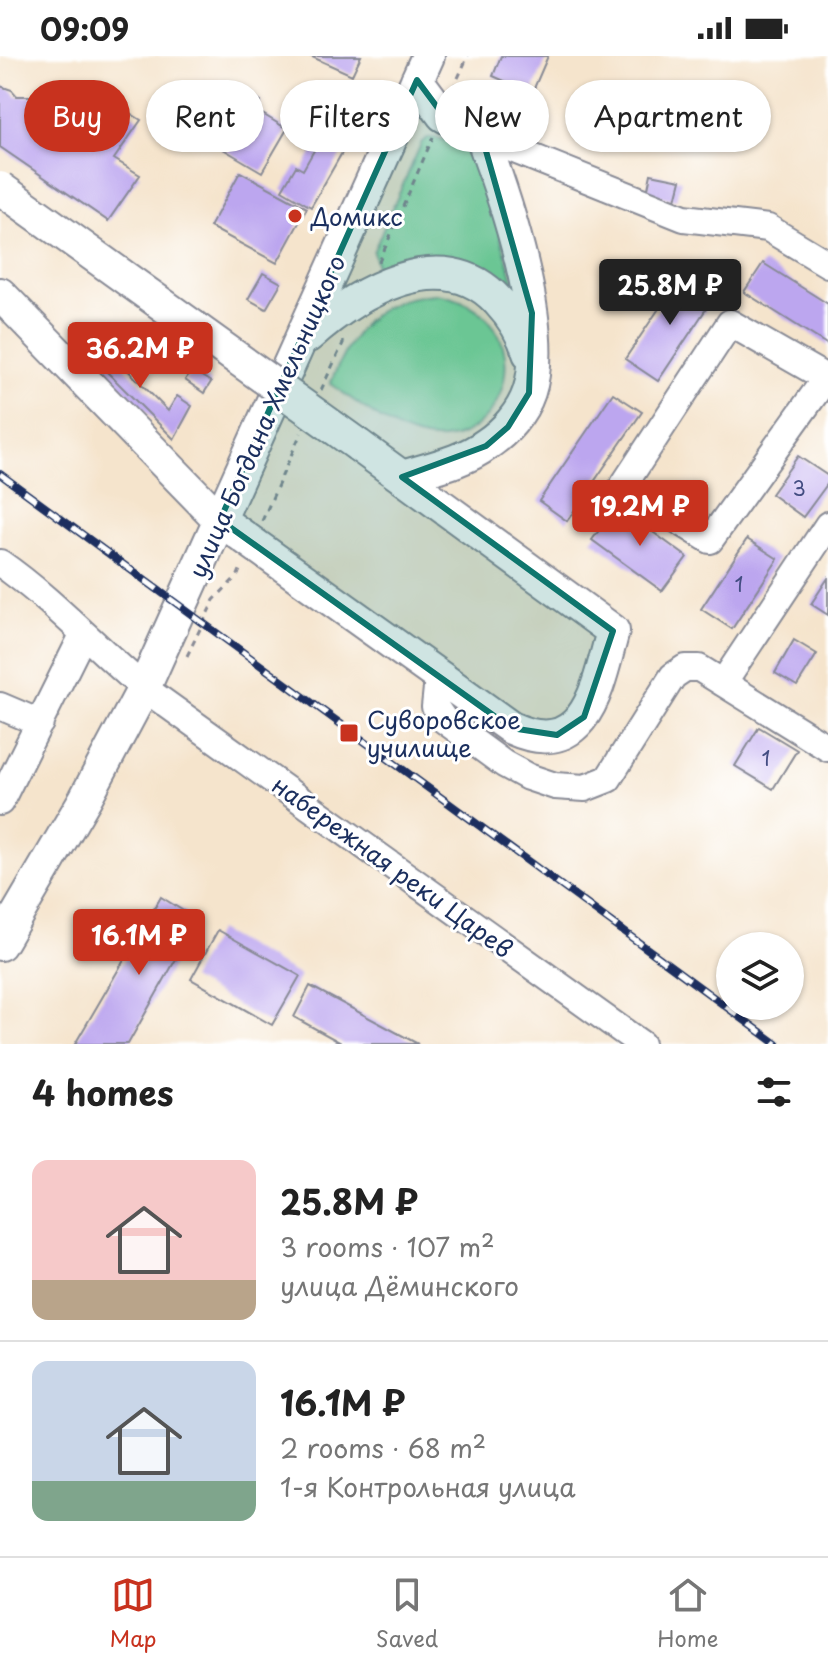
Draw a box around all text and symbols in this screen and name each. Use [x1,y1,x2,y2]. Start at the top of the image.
text: 09:09 [40,6,129,51]
chip: Buy [24,80,130,152]
chip: Rent [146,80,264,152]
chip: Filters [280,80,419,152]
chip: New [435,80,549,152]
chip: Apartment [565,80,771,152]
place label: Домикс [310,198,403,234]
marker: Домикс [286,207,304,225]
street label: улица Богдана Хмельницкого [178,249,354,583]
pin: 25.8M ₽ [596,259,744,327]
text: 25.8M ₽ [617,265,723,304]
pin: 36.2M ₽ [66,322,214,390]
text: 36.2M ₽ [86,328,194,367]
house number: 3 [792,473,806,503]
pin: 19.2M ₽ [566,480,714,548]
text: 19.2M ₽ [590,486,690,525]
house number: 1 [735,569,743,599]
place label: Суворовское училище [367,701,521,765]
marker: Суворовское училище [338,722,360,744]
house number: 1 [762,743,770,773]
street label: набережная реки Царев [265,766,521,966]
pin: 16.1M ₽ [65,909,213,977]
text: 16.1M ₽ [91,915,187,954]
map controls [716,932,804,1020]
button: layers [716,932,804,1020]
text: 4 homes [32,1066,174,1118]
icon: filters [752,1070,796,1114]
text: 25.8M ₽ [280,1175,418,1227]
icon: home [96,1192,192,1288]
text: 3 rooms · 107 m² [280,1227,495,1266]
text: улица Дёминского [280,1266,519,1305]
text: 16.1M ₽ [280,1376,406,1428]
icon: home [96,1393,192,1489]
text: 2 rooms · 68 m² [280,1428,486,1467]
text: 1-я Контрольная улица [280,1467,576,1506]
tab: Map [110,1573,157,1654]
tab: Saved [376,1573,438,1654]
tab: Home [657,1573,718,1654]

